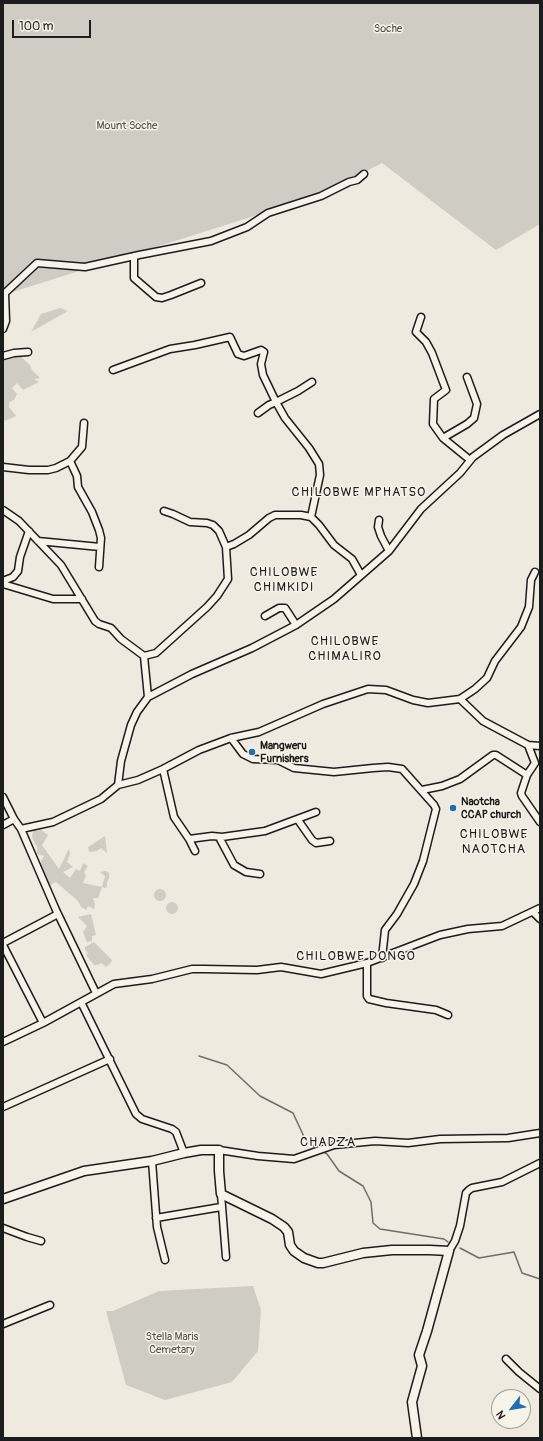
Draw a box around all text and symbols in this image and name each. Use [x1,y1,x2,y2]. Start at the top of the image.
scale bar [14,12,93,38]
text: 100 m [19,19,53,34]
park label: Soche [374,22,402,36]
park label: Mount Soche [97,119,157,133]
district label: CHILOBWE MPHATSO [292,485,426,501]
district label: CHILOBWE CHIMKIDI [250,565,318,596]
district label: CHILOBWE CHIMALIRO [308,634,382,665]
place label: Mangweru Furnishers [260,739,309,765]
marker: Mangweru Furnishers [247,747,257,757]
place label: Naotcha CCAP church [461,795,521,821]
marker: Naotcha CCAP church [448,803,458,813]
district label: CHILOBWE NAOTCHA [460,827,528,858]
district label: CHILOBWE DONGO [296,949,416,965]
district label: CHADZA [300,1135,356,1151]
park label: Stella Maris Cemetary [146,1330,198,1356]
north arrow [491,1389,531,1429]
text: N [494,1408,509,1421]

